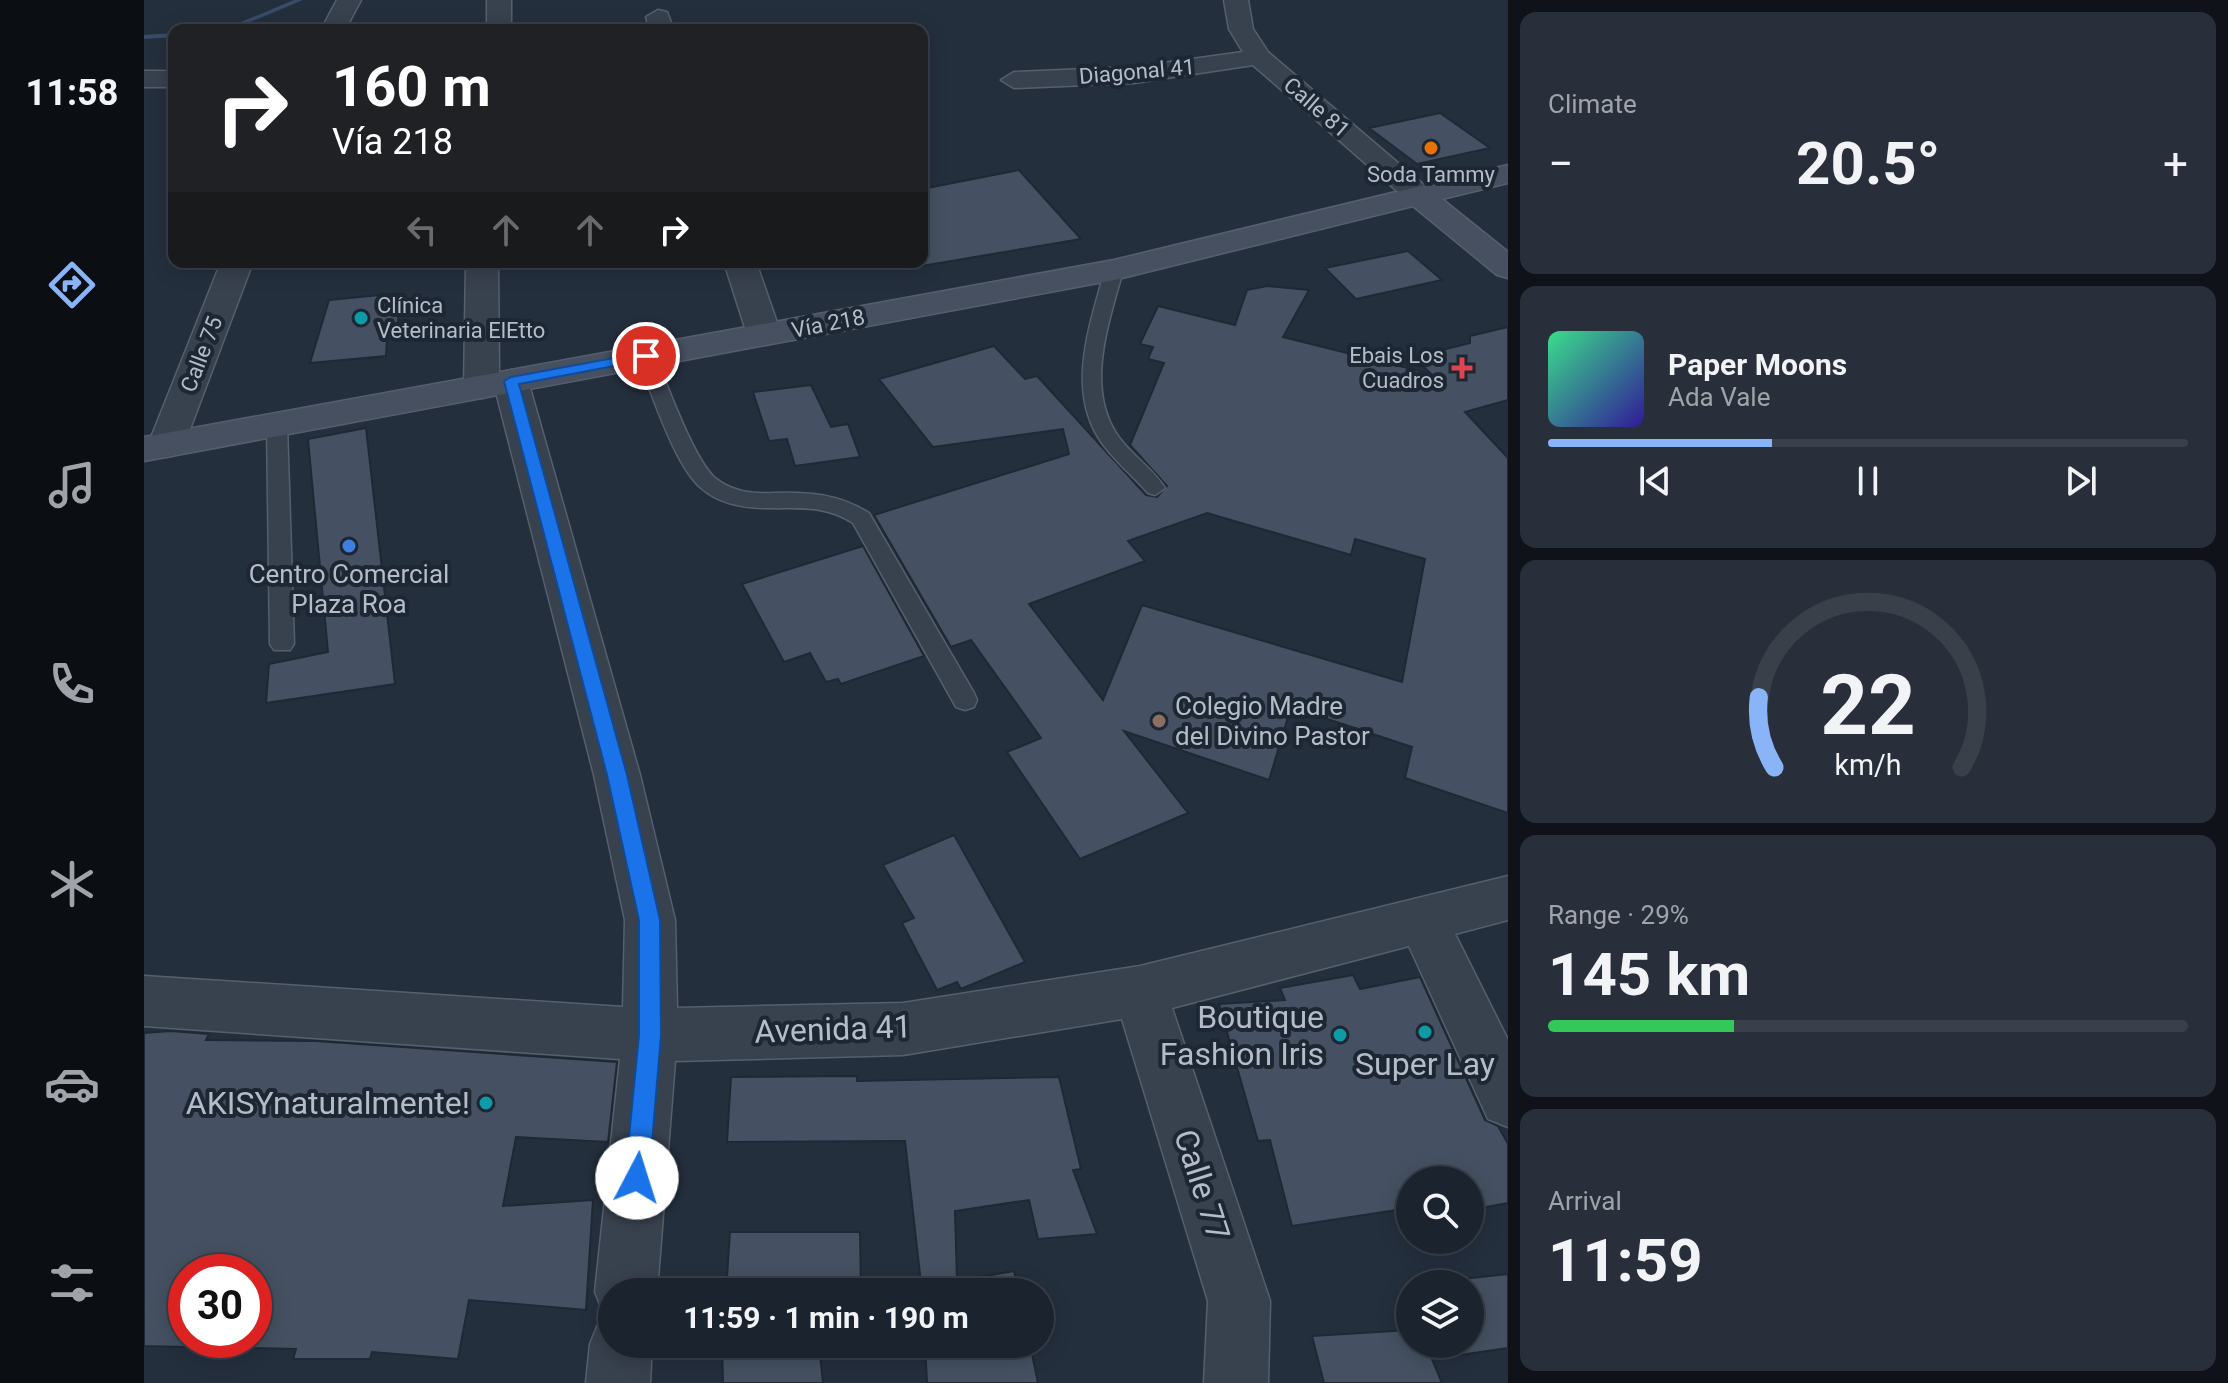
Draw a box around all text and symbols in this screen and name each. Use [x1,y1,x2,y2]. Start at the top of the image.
text: 160 m [332,54,491,120]
street label: Diagonal 41 [1078,54,1196,89]
icon: right [200,56,304,160]
text: 11:58 [26,72,118,114]
street label: Calle 81 [1279,72,1355,143]
text: Climate [1548,89,1637,119]
text: Vía 218 [332,121,453,163]
text: 20.5° [1796,128,1940,199]
text: − [1548,138,1573,190]
text: + [2163,138,2188,190]
marker: Soda Tammy [1422,139,1440,157]
place label: Soda Tammy [1367,162,1496,187]
icon: left [400,208,444,252]
icon: ahead [484,208,528,252]
icon: ahead [568,208,612,252]
icon: right [652,208,696,252]
icon: directions [44,257,100,313]
place label: Clínica Veterinaria ElEtto [377,293,545,343]
street label: Vía 218 [789,304,867,343]
marker: Clínica Veterinaria ElEtto [352,309,370,327]
street label: Calle 75 [176,313,227,395]
pin [612,322,680,390]
icon: arrive [624,334,668,378]
place label: Ebais Los Cuadros [1349,343,1444,393]
text: Paper Moons [1668,347,1847,382]
marker: Ebais Los Cuadros [1451,357,1473,379]
text: Ada Vale [1668,382,1770,412]
icon: music [44,457,100,513]
icon: previous [1633,459,1677,503]
icon: pause [1846,459,1890,503]
icon: next [2059,459,2103,503]
marker: Centro Comercial Plaza Roa [340,537,358,555]
place label: Centro Comercial Plaza Roa [249,559,449,619]
icon: phone [44,656,100,712]
text: 22 [1820,656,1916,753]
place label: Colegio Madre del Divino Pastor [1175,691,1370,751]
marker: Colegio Madre del Divino Pastor [1150,712,1168,730]
text: km/h [1834,748,1902,782]
icon: climate [44,856,100,912]
text: Range · 29% [1548,900,1689,930]
text: 145 km [1548,939,1750,1010]
place label: Boutique Fashion Iris [1160,998,1324,1073]
street label: Avenida 41 [754,1007,912,1051]
marker: Super Lay [1416,1023,1434,1041]
marker: Boutique Fashion Iris [1331,1026,1349,1044]
place label: Super Lay [1355,1045,1495,1083]
icon: car [44,1056,100,1112]
place label: AKISYnaturalmente! [186,1084,470,1122]
marker: AKISYnaturalmente! [477,1094,495,1112]
street label: Calle 77 [1166,1125,1238,1245]
position arrow [595,1136,679,1220]
map controls [1396,1166,1484,1358]
button: search [1396,1166,1484,1254]
text: Arrival [1548,1186,1622,1216]
text: 11:59 [1548,1225,1703,1296]
speed limit sign: 30 [168,1254,272,1358]
icon: filters [44,1255,100,1311]
button: layers [1396,1270,1484,1358]
text: 11:59 · 1 min · 190 m [683,1300,969,1335]

